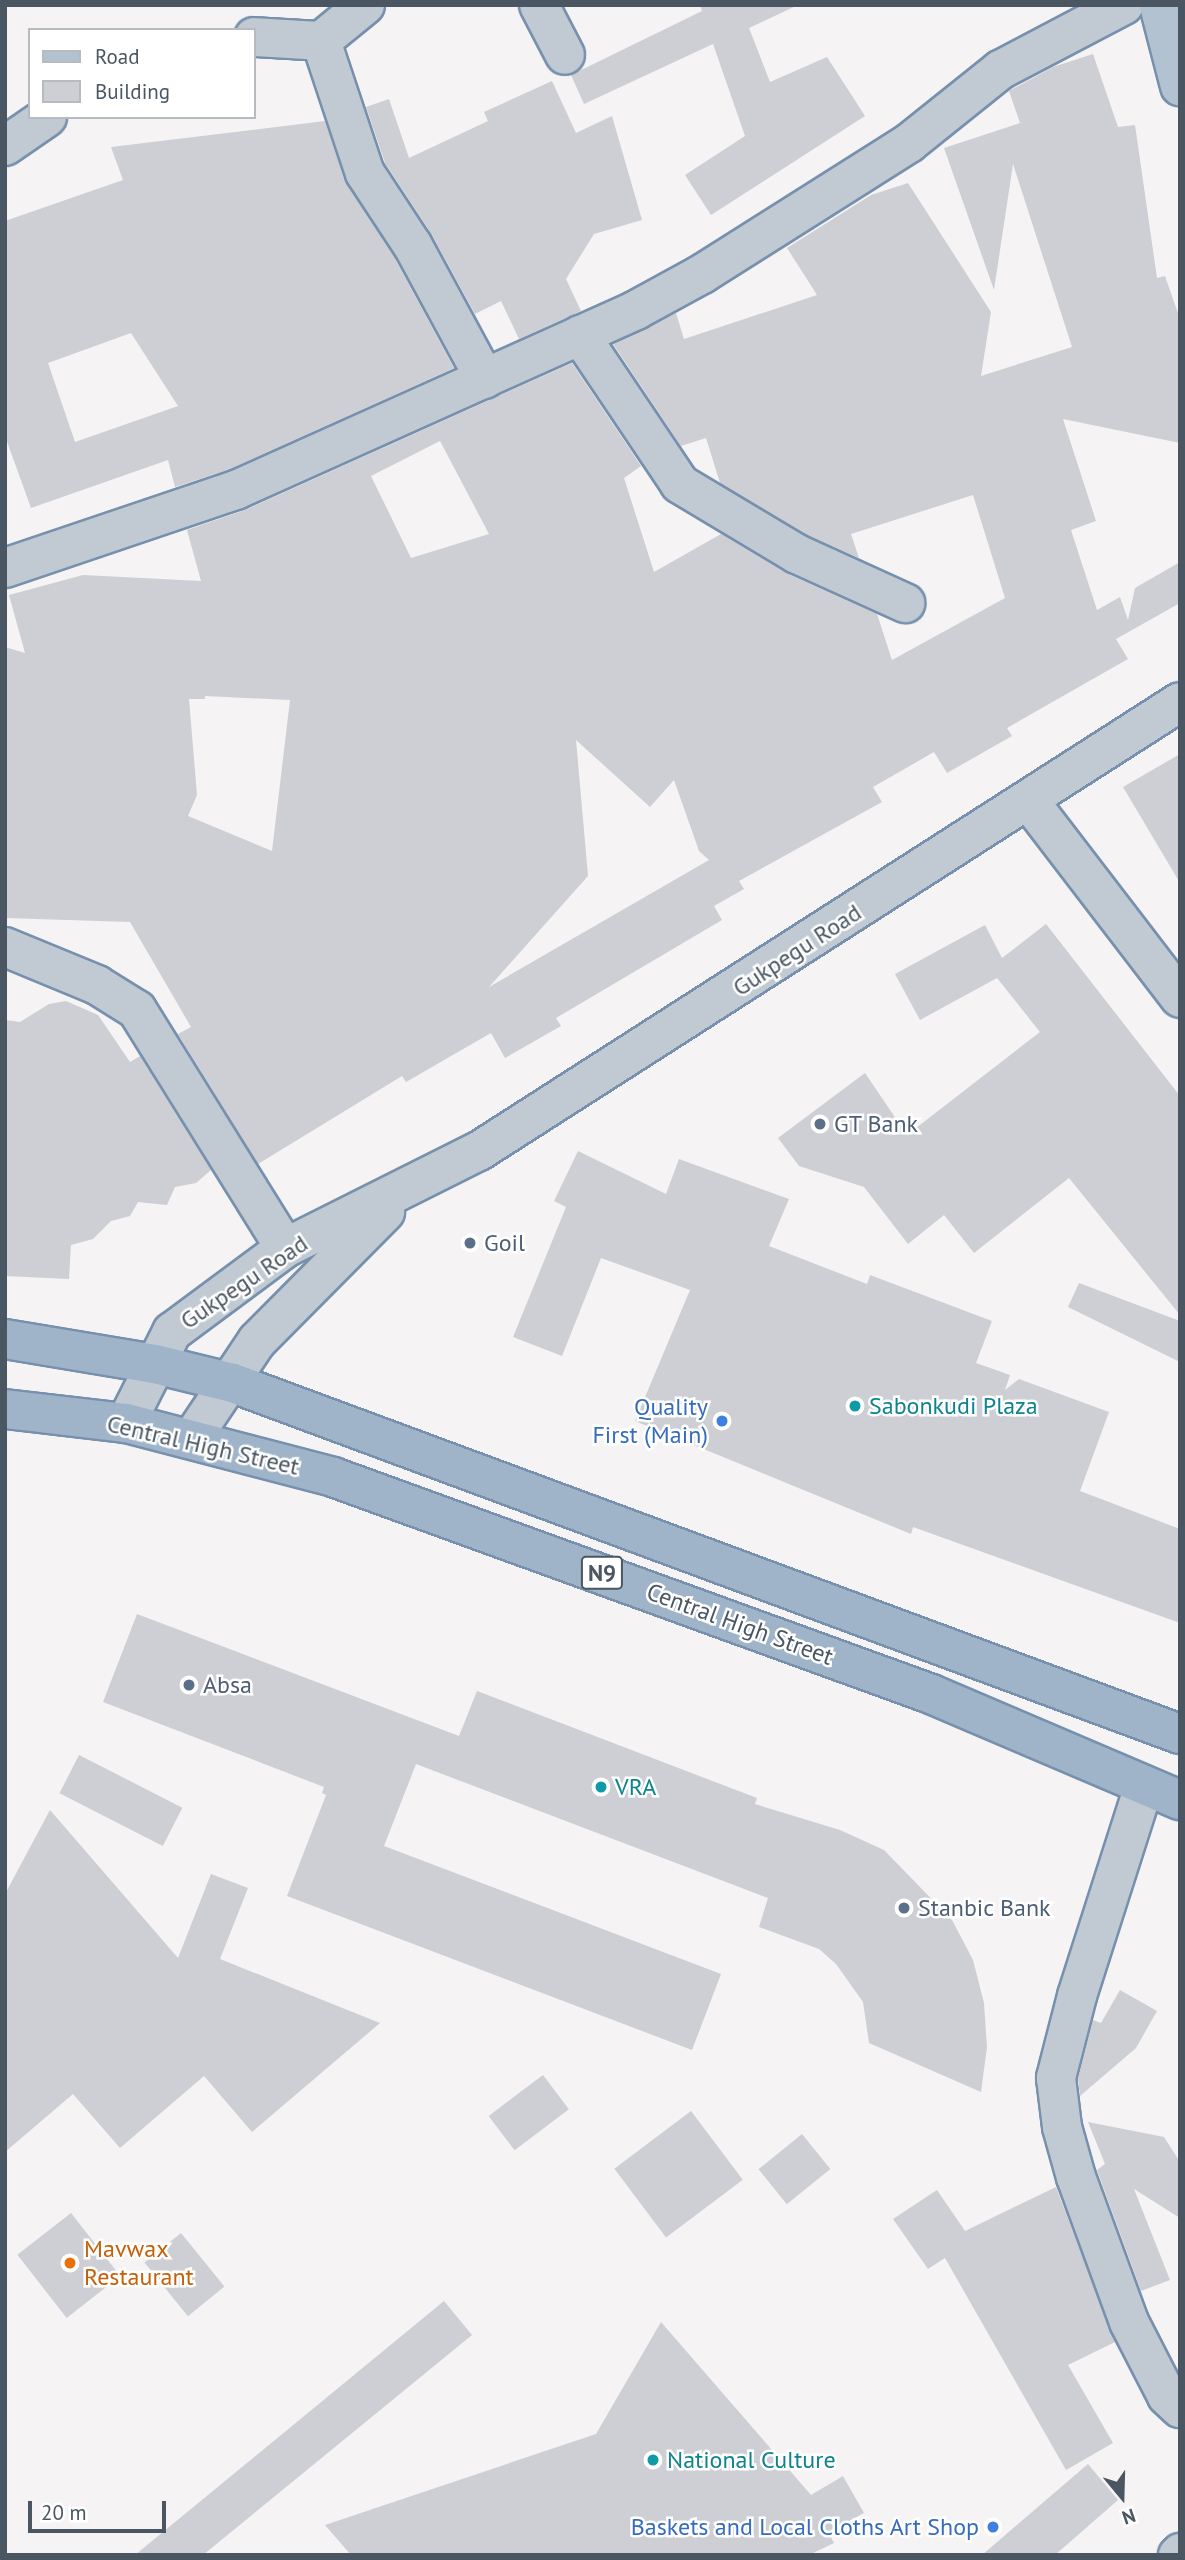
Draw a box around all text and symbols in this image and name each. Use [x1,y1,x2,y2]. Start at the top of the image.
legend [28,28,256,119]
text: Road [95,43,139,70]
text: Building [95,78,170,105]
street label: Gukpegu Road [727,898,867,1002]
place label: GT Bank [834,1110,919,1138]
marker: GT Bank [812,1116,828,1132]
street label: Gukpegu Road [175,1229,313,1335]
place label: Goil [484,1229,525,1257]
marker: Goil [462,1235,478,1251]
place label: Sabonkudi Plaza [869,1392,1038,1420]
place label: Quality First (Main) [592,1393,708,1449]
marker: Sabonkudi Plaza [847,1398,863,1414]
street label: Central High Street [104,1409,302,1481]
marker: Quality First (Main) [714,1413,730,1429]
road number: N9 [579,1554,625,1592]
street label: Central High Street [643,1577,837,1671]
place label: Absa [203,1671,252,1699]
marker: Absa [181,1677,197,1693]
place label: VRA [615,1773,656,1801]
marker: VRA [593,1779,609,1795]
place label: Stanbic Bank [918,1894,1051,1922]
marker: Stanbic Bank [896,1900,912,1916]
place label: Mavwax Restaurant [84,2235,194,2291]
marker: Mavwax Restaurant [62,2255,78,2271]
place label: National Culture [667,2446,836,2474]
marker: National Culture [645,2452,661,2468]
north arrow [1087,2462,1157,2532]
scale bar [32,2486,170,2530]
text: 20 m [41,2499,87,2526]
text: N [1119,2503,1139,2530]
place label: Baskets and Local Cloths Art Shop [630,2513,979,2541]
marker: Baskets and Local Cloths Art Shop [985,2519,1001,2535]

